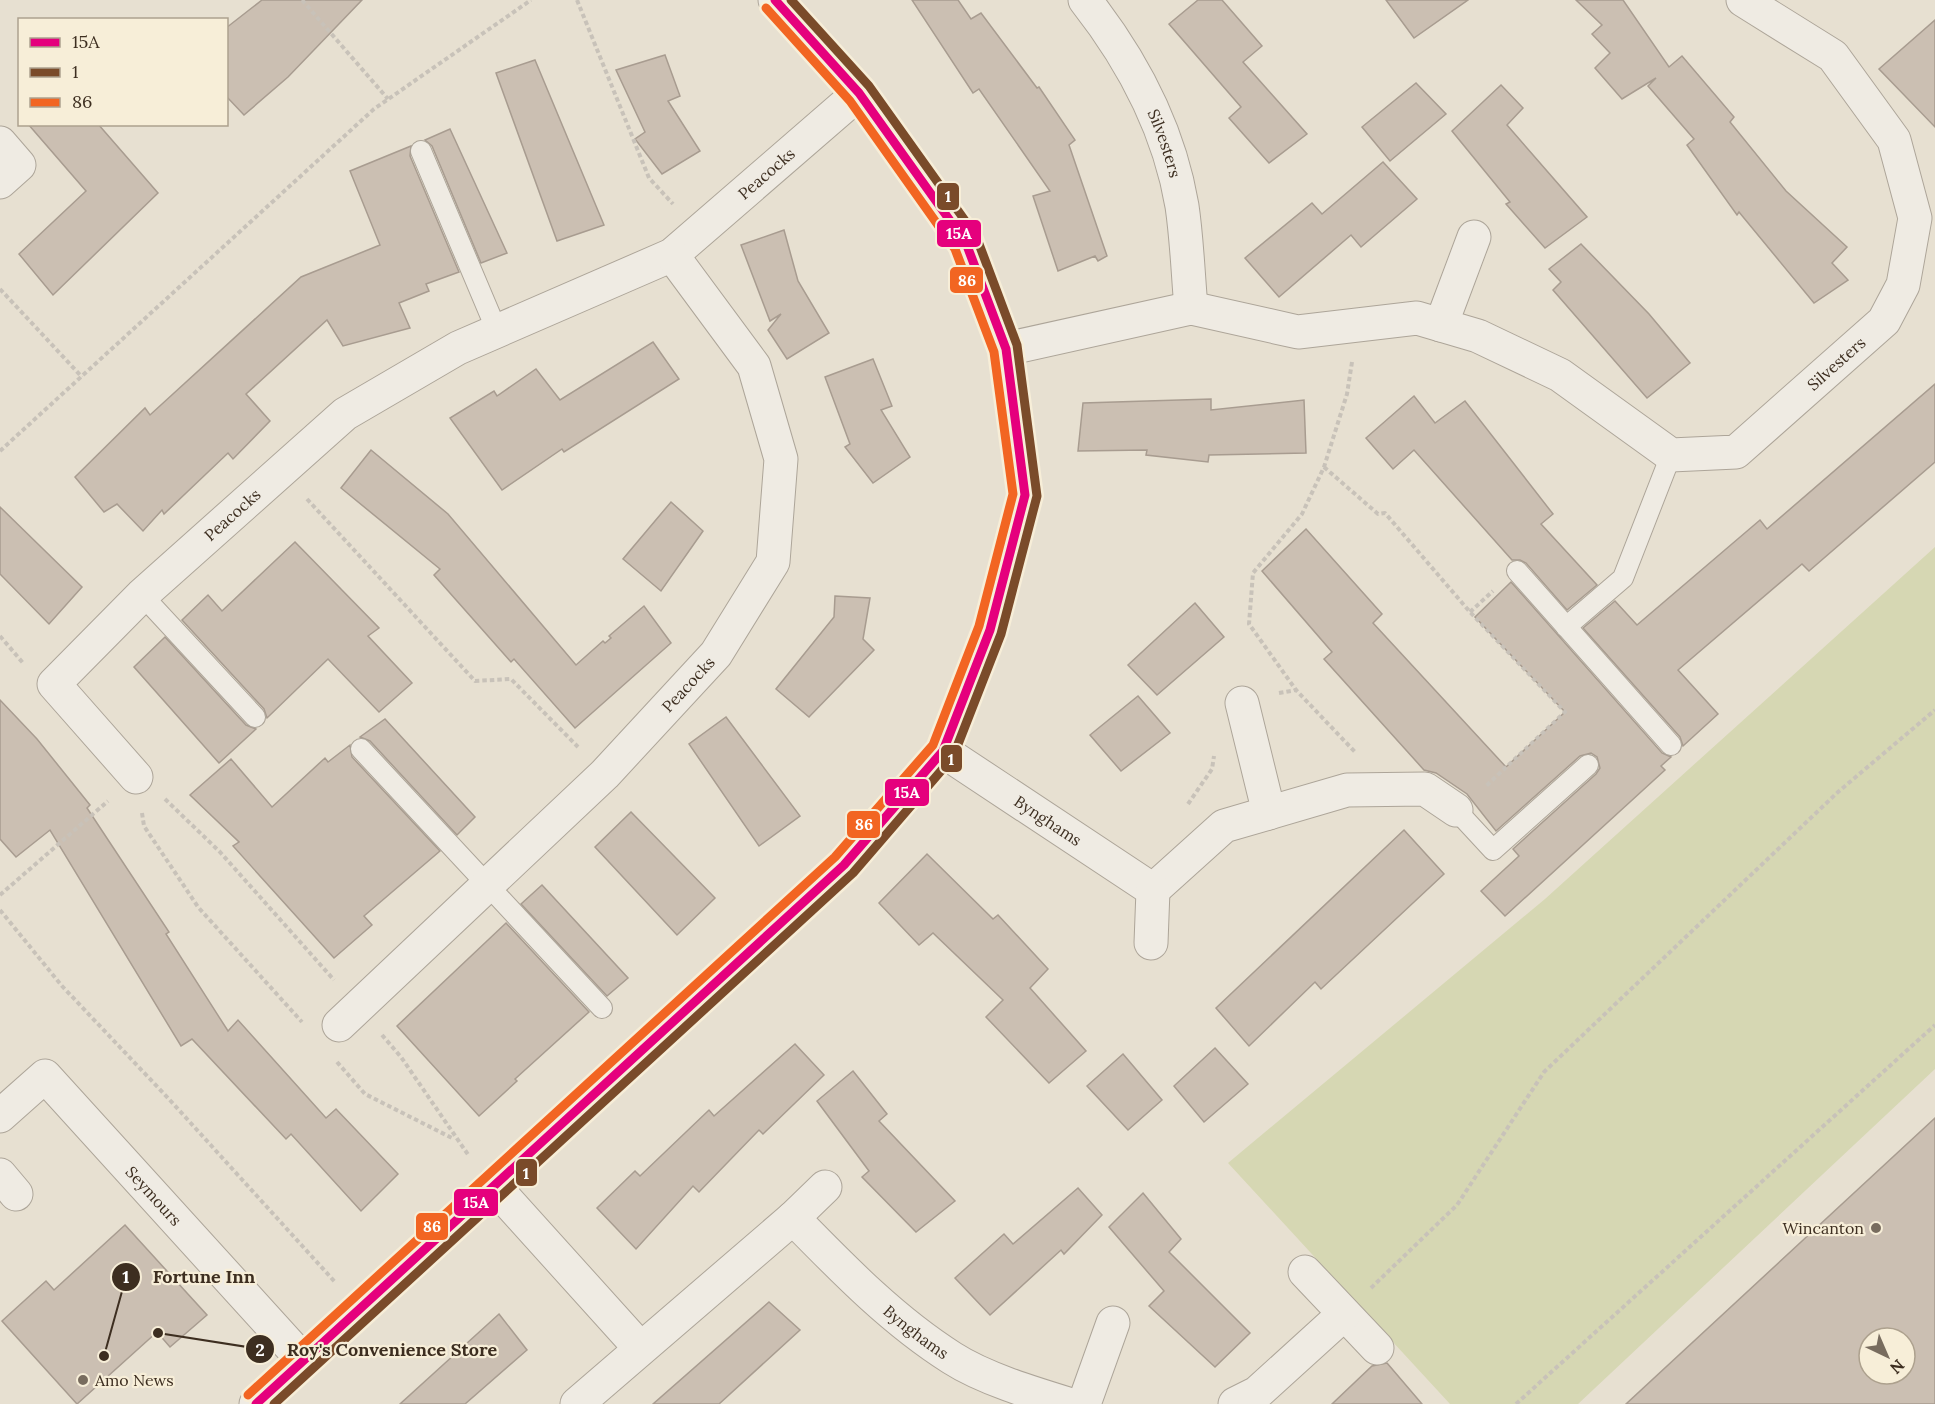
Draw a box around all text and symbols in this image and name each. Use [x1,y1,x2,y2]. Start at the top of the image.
legend [18,18,228,126]
text: 15A [72,30,100,53]
text: 1 [72,60,79,83]
text: 86 [72,90,93,113]
street label: Silvesters [1144,106,1186,180]
street label: Peacocks [734,143,799,203]
line badge: 1 [936,182,960,211]
text: 1 [945,186,951,206]
line badge: 15A [936,219,982,248]
text: 15A [946,223,972,243]
line badge: 86 [949,266,984,294]
text: 86 [958,270,976,290]
street label: Silvesters [1803,332,1869,394]
street label: Peacocks [200,484,265,545]
street label: Peacocks [657,652,719,716]
line badge: 1 [940,744,963,773]
text: 1 [948,749,954,769]
line badge: 15A [884,778,930,807]
text: 15A [894,782,920,802]
street label: Bynghams [1011,791,1086,850]
line badge: 86 [846,810,881,839]
text: 86 [855,814,873,834]
line badge: 1 [515,1158,538,1187]
street label: Seymours [122,1162,186,1230]
text: 1 [523,1163,529,1183]
line badge: 15A [453,1188,499,1217]
text: 15A [463,1192,489,1212]
line badge: 86 [415,1212,449,1241]
text: 86 [423,1216,441,1236]
place label: Wincanton [1783,1218,1864,1238]
marker: Wincanton [1869,1221,1883,1235]
callout: Fortune Inn [111,1259,268,1295]
text: 1 [122,1265,130,1288]
text: Fortune Inn [153,1265,256,1288]
street label: Bynghams [879,1301,952,1363]
north arrow [1857,1326,1917,1386]
callout: Roy's Convenience Store [245,1331,509,1367]
text: 2 [255,1338,265,1361]
text: Roy's Convenience Store [287,1338,498,1361]
text: N [1886,1355,1909,1378]
place label: Amo News [94,1370,174,1390]
marker: Amo News [76,1373,90,1387]

